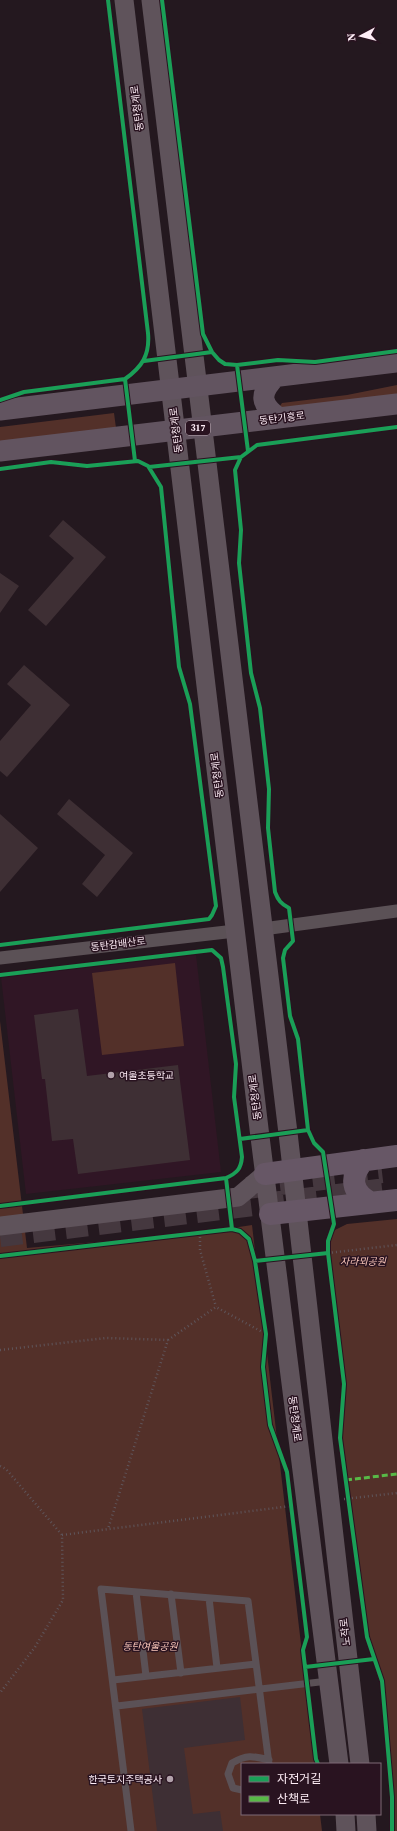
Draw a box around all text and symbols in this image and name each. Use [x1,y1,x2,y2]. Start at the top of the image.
north arrow [341,16,381,56]
text: N [344,32,360,42]
street label: 동탄청계로 [128,84,146,132]
street label: 동탄청계로 [167,406,185,454]
street label: 동탄기흥로 [258,409,306,427]
road number: 317 [186,421,210,435]
street label: 동탄청계로 [208,751,226,799]
street label: 동탄감배산로 [90,934,146,954]
place label: 여울초등학교 [119,1069,174,1082]
marker: 여울초등학교 [106,1070,116,1080]
street label: 동탄청계로 [246,1073,264,1121]
park label: 자라뫼공원 [340,1255,387,1268]
street label: 동탄청계로 [286,1395,304,1443]
street label: 노작로 [337,1618,353,1646]
park label: 동탄여울공원 [122,1640,178,1653]
legend [241,1763,381,1815]
text: 자전거길 [277,1771,321,1787]
place label: 한국토지주택공사 [88,1773,163,1786]
marker: 한국토지주택공사 [165,1774,175,1784]
text: 산책로 [277,1791,310,1807]

